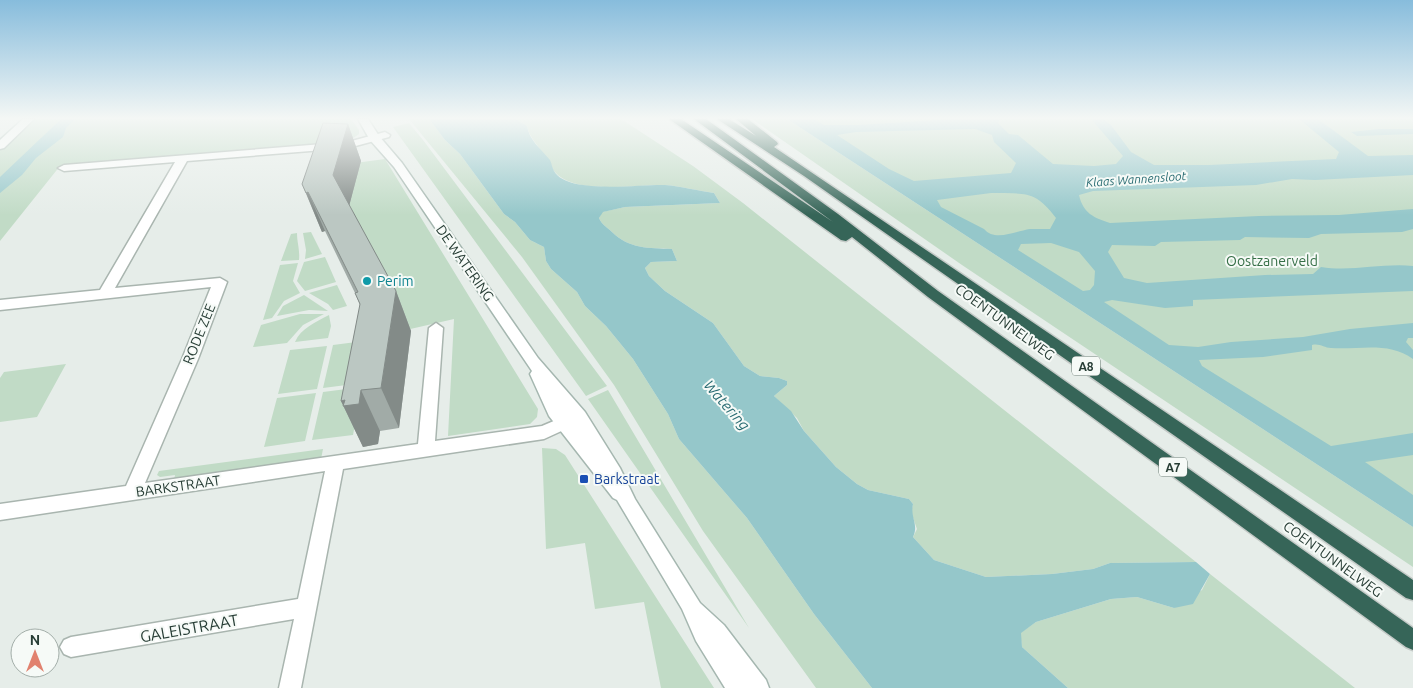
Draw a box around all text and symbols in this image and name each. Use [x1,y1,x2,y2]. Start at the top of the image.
water label: Klaas Wannensloot [1085,169,1187,189]
street label: DE WATERING [433,222,497,304]
park label: Oostzanerveld [1226,253,1318,269]
place label: Perim [377,273,414,289]
marker: Perim [361,275,373,287]
street label: COENTUNNELWEG [952,281,1058,363]
street label: RODE ZEE [180,301,218,367]
road number: A8 [1072,356,1100,376]
water label: Watering [701,377,753,433]
road number: A7 [1159,458,1187,477]
place label: Barkstraat [594,471,660,487]
street label: BARKSTRAAT [135,472,221,500]
marker: Barkstraat [578,473,590,485]
street label: COENTUNNELWEG [1280,518,1386,600]
street label: GALEISTRAAT [139,611,240,645]
north arrow [10,628,60,678]
text: N [30,632,40,648]

